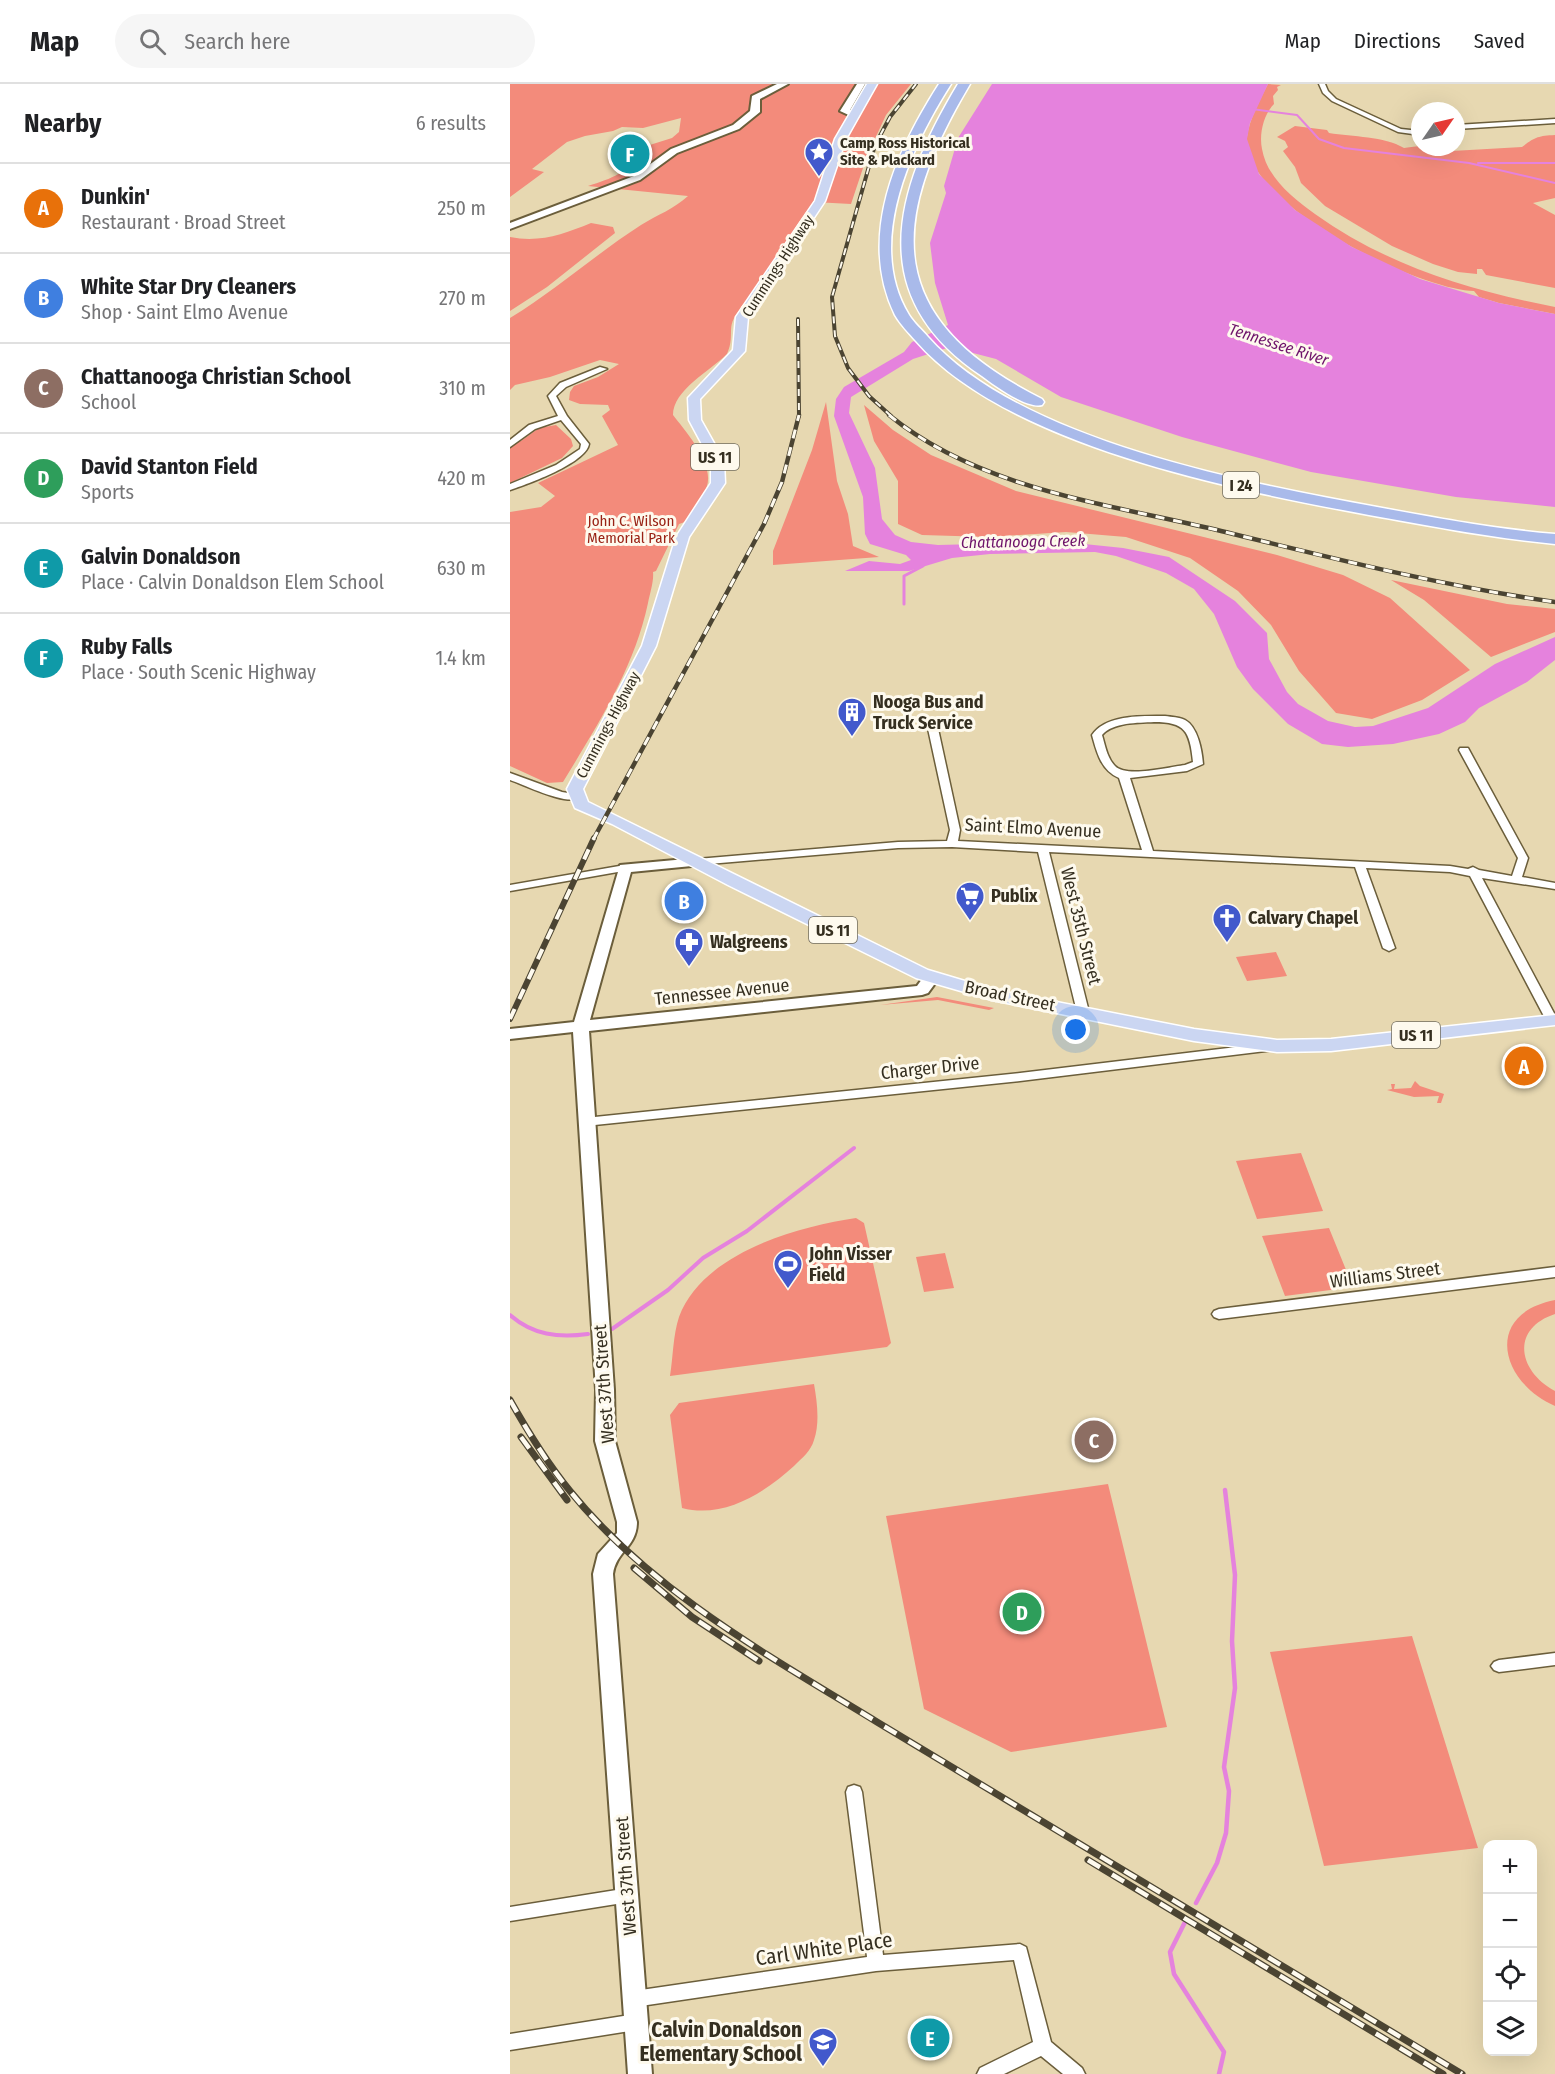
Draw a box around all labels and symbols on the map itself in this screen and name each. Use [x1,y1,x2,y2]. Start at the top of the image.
north arrow [1411,102,1465,156]
pin: F [610,132,650,176]
place label: Camp Ross Historical Site & Plackard [840,134,971,169]
place icon: Camp Ross Historical Site & Plackard [803,136,835,178]
street label: Cummings Highway [738,211,818,320]
water label: Tennessee River [1227,319,1331,370]
road number: US 11 [691,444,739,470]
road number: I 24 [1223,472,1259,498]
park label: John C. Wilson Memorial Park [587,512,675,547]
water label: Chattanooga Creek [961,531,1085,552]
street label: Cummings Highway [572,668,644,781]
place label: Nooga Bus and Truck Service [873,691,983,734]
building icon: Nooga Bus and Truck Service [836,696,868,738]
street label: Saint Elmo Avenue [964,813,1102,843]
street label: West 35th Street [1056,865,1106,987]
pin: B [664,878,704,924]
supermarket icon: Publix [954,880,986,922]
place label: Publix [991,885,1038,907]
church icon: Calvary Chapel [1211,902,1243,944]
place label: Calvary Chapel [1248,907,1358,929]
road number: US 11 [809,917,857,943]
pharmacy icon: Walgreens [673,926,705,968]
place label: Walgreens [710,931,788,953]
street label: Tennessee Avenue [654,974,791,1010]
street label: Broad Street [963,976,1057,1016]
your location [1061,1015,1090,1044]
road number: US 11 [1392,1022,1440,1048]
pin: A [1504,1044,1544,1088]
street label: Charger Drive [880,1052,980,1084]
place label: John Visser Field [808,1243,892,1286]
sports icon: John Visser Field [772,1248,804,1290]
street label: Williams Street [1329,1257,1441,1293]
street label: West 37th Street [589,1324,619,1444]
pin: C [1074,1418,1114,1462]
pin: D [1002,1590,1042,1634]
street label: West 37th Street [611,1816,641,1936]
street label: Carl White Place [754,1927,894,1971]
pin: E [910,2016,950,2060]
place label: Calvin Donaldson Elementary School [639,2017,802,2067]
school or university icon: Calvin Donaldson Elementary School [807,2026,839,2068]

